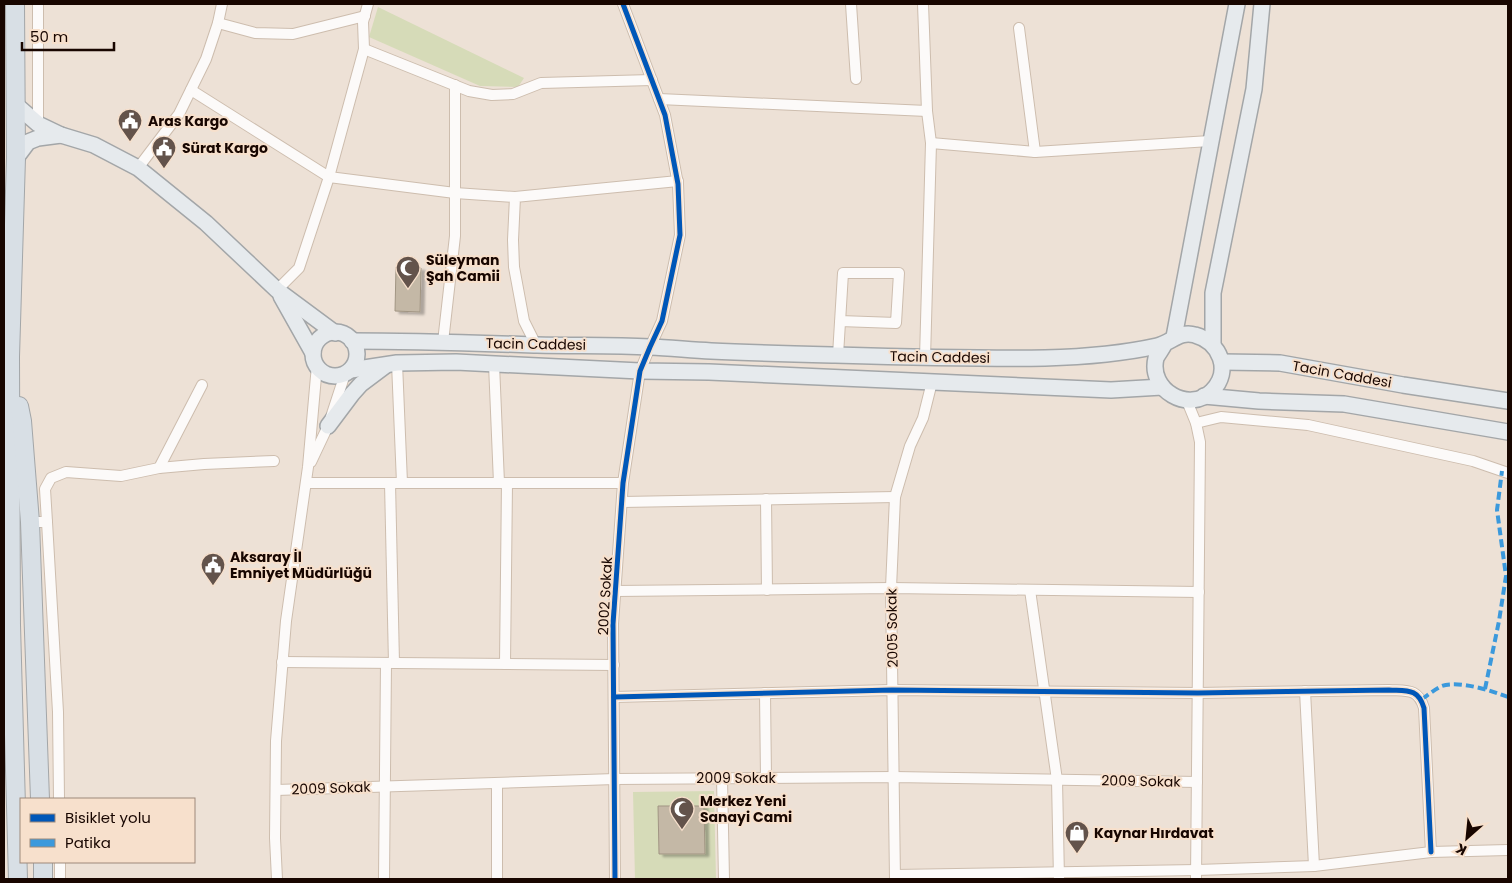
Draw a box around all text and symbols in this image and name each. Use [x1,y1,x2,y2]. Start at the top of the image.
scale bar [22,20,115,52]
text: 50 m [30,26,68,47]
public building icon: Aras Kargo [117,108,143,142]
place label: Aras Kargo [148,111,228,131]
public building icon: Sürat Kargo [151,135,177,169]
place label: Sürat Kargo [182,138,268,158]
place label: Süleyman Şah Camii [426,250,500,286]
mosque icon: Süleyman Şah Camii [395,255,421,289]
street label: Tacin Caddesi [486,333,586,355]
street label: Tacin Caddesi [890,346,990,368]
street label: Tacin Caddesi [1291,355,1393,393]
place label: Aksaray İl Emniyet Müdürlüğü [230,547,372,583]
public building icon: Aksaray İl Emniyet Müdürlüğü [200,552,226,586]
street label: 2002 Sokak [593,555,617,636]
street label: 2005 Sokak [881,587,903,668]
street label: 2009 Sokak [696,768,776,788]
street label: 2009 Sokak [1101,770,1182,792]
street label: 2009 Sokak [291,777,372,799]
place label: Merkez Yeni Sanayi Cami [700,791,792,827]
mosque icon: Merkez Yeni Sanayi Cami [669,796,695,830]
legend [20,798,195,863]
text: Bisiklet yolu [65,807,151,828]
north arrow [1442,813,1492,863]
shop icon: Kaynar Hırdavat [1064,820,1090,854]
place label: Kaynar Hırdavat [1094,823,1214,843]
text: Patika [65,832,111,853]
text: K [1452,838,1470,861]

